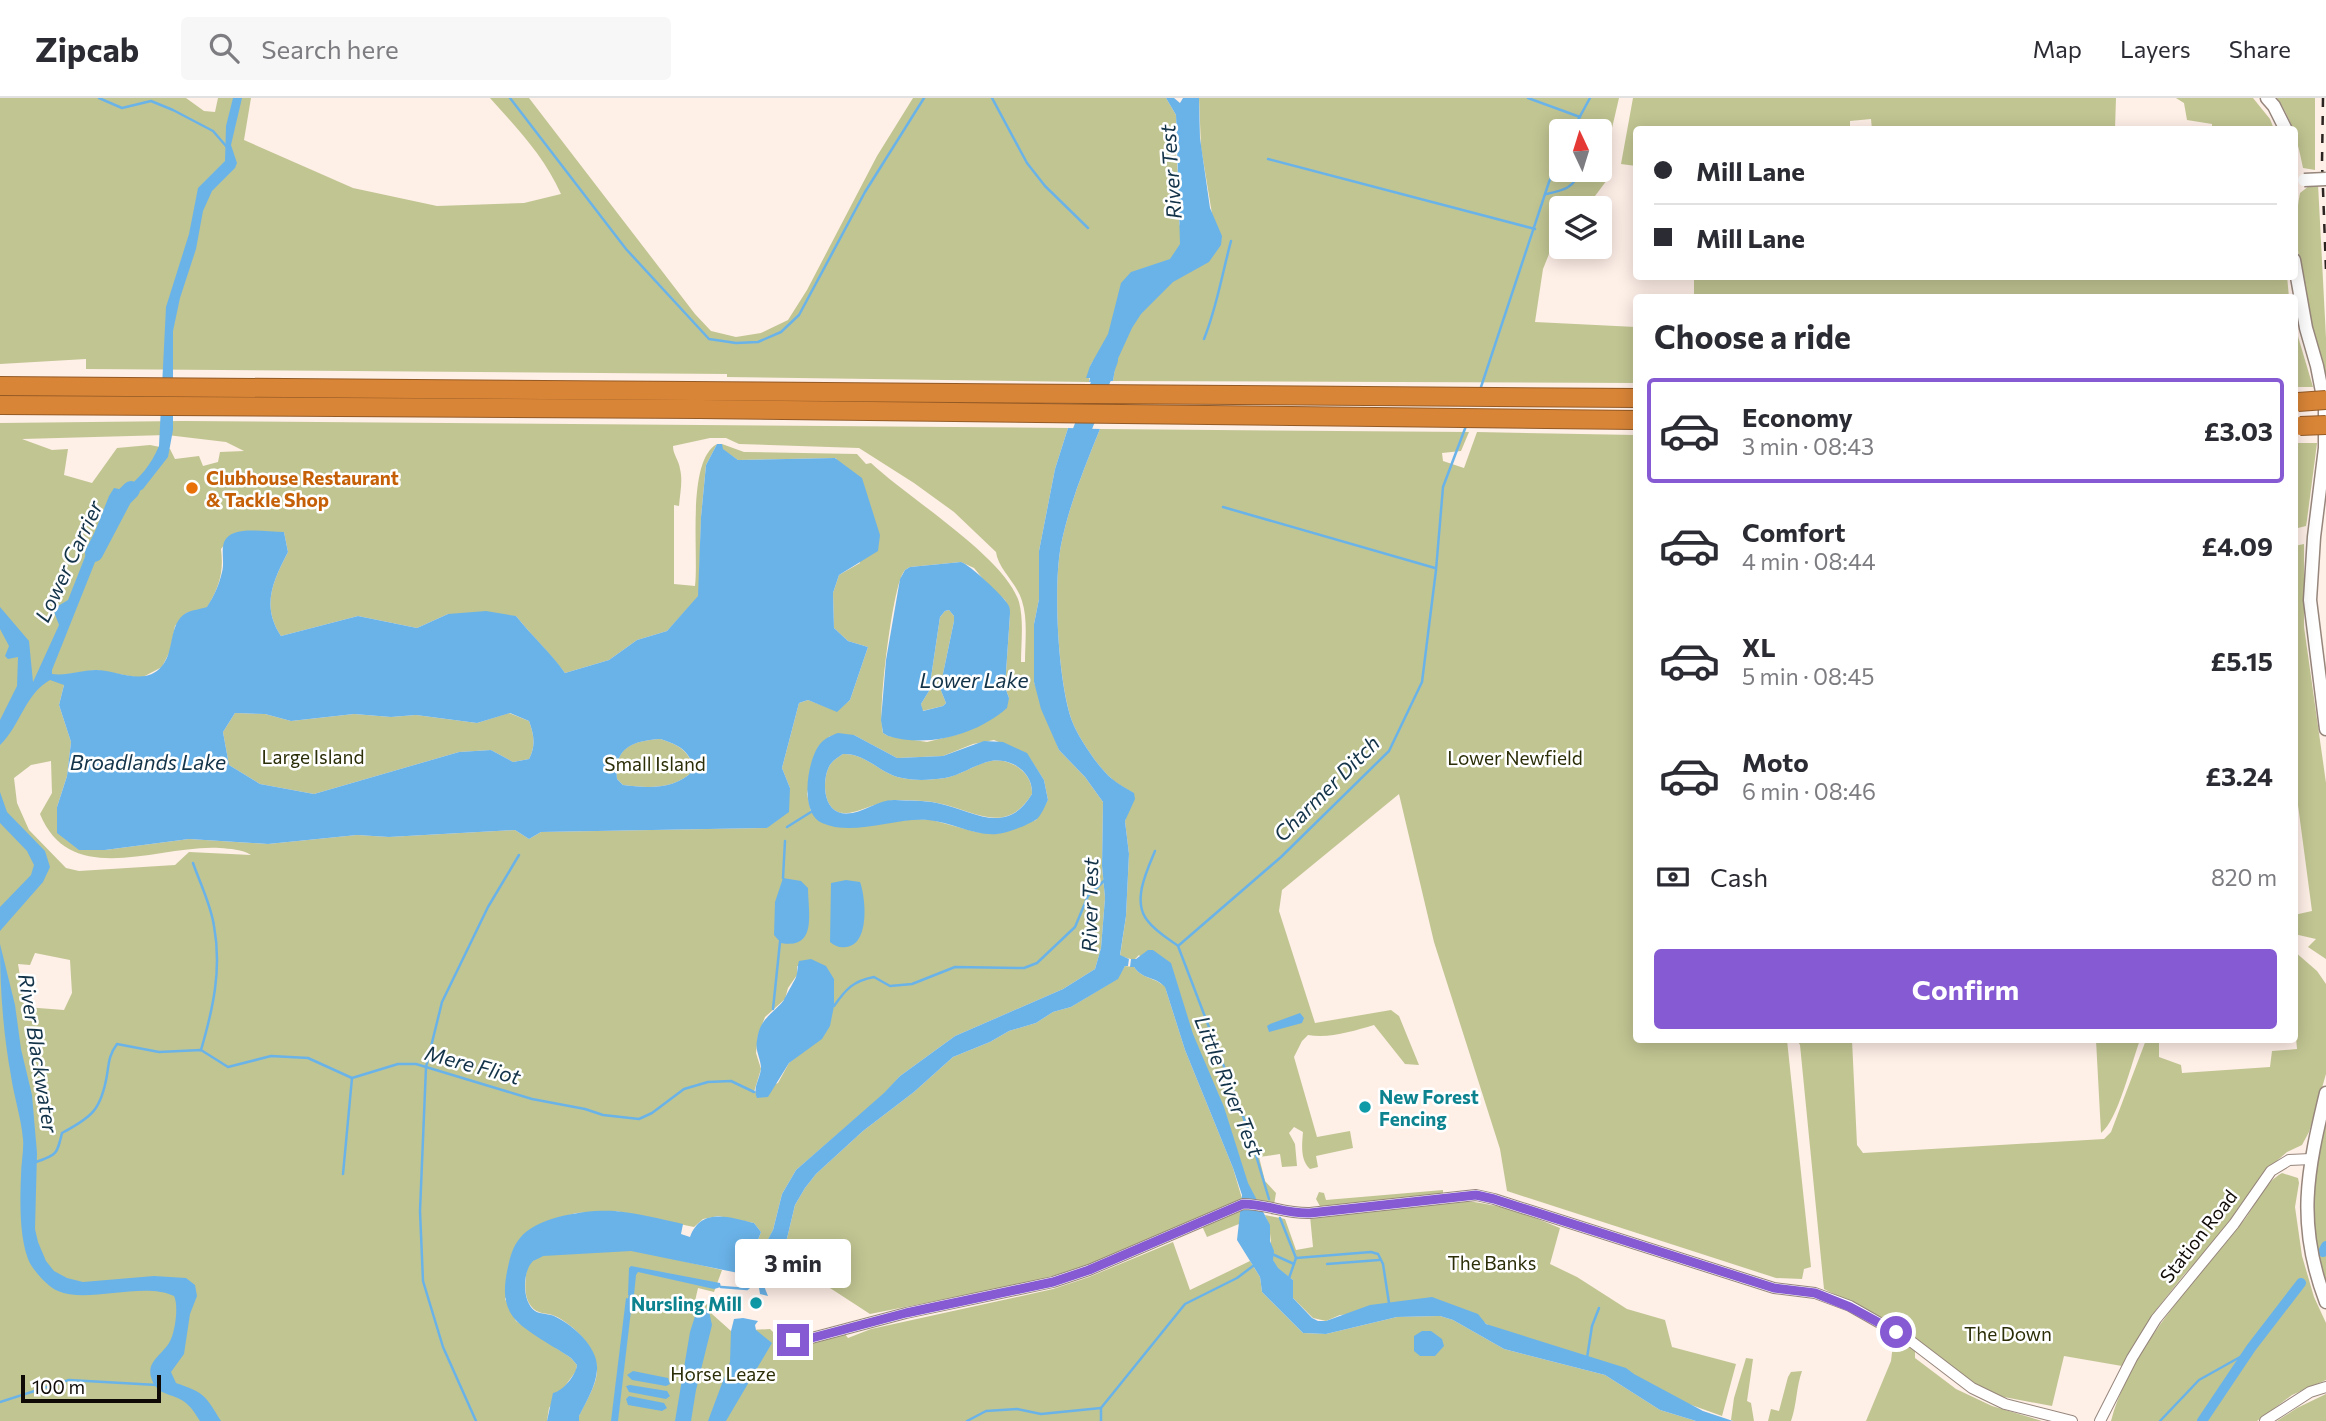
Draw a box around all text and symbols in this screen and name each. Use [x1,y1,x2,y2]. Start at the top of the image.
search box [181,17,671,80]
text: Zipcab [35,28,139,69]
icon: search [205,29,243,67]
text: Search here [261,33,399,64]
text: Map [2033,34,2082,63]
text: Layers [2120,34,2191,63]
text: Share [2229,34,2291,63]
north arrow [1549,119,1612,182]
map controls [1549,119,1612,259]
water label: River Test [1154,124,1186,220]
text: Mill Lane [1696,155,1805,186]
button: layers [1549,196,1612,259]
text: Mill Lane [1696,222,1805,253]
text: Choose a ride [1654,316,1851,356]
icon: car [1658,399,1721,462]
text: Economy [1742,401,1853,432]
text: £3.03 [2204,415,2273,446]
text: 3 min · 08:43 [1742,432,1874,460]
place label: Clubhouse Restaurant & Tackle Shop [206,466,399,511]
marker: Clubhouse Restaurant & Tackle Shop [184,480,200,496]
water label: Lower Carrier [29,496,107,626]
icon: car [1658,514,1721,577]
text: Comfort [1742,516,1845,547]
text: £4.09 [2202,530,2273,561]
text: 4 min · 08:44 [1742,547,1876,575]
icon: car [1658,629,1721,692]
text: XL [1742,631,1776,662]
text: £5.15 [2211,645,2273,676]
text: 5 min · 08:45 [1742,662,1874,690]
water label: Lower Lake [919,667,1029,692]
water label: Charmer Ditch [1268,730,1384,846]
icon: car [1658,744,1721,807]
park label: Large Island [262,745,364,768]
park label: Lower Newfield [1447,746,1583,769]
text: Moto [1742,746,1809,777]
water label: Broadlands Lake [70,749,226,774]
park label: Small Island [604,752,706,775]
text: £3.24 [2205,760,2273,791]
text: 6 min · 08:46 [1742,777,1876,805]
water label: River Test [1076,857,1102,952]
icon: cash [1654,858,1692,896]
text: Cash [1710,861,1768,892]
text: 820 m [2211,863,2277,891]
button: Confirm [1654,949,2277,1029]
water label: River Blackwater [14,972,64,1135]
water label: Little River Test [1190,1012,1270,1160]
water label: Mere Fliot [423,1039,524,1089]
place label: New Forest Fencing [1379,1085,1479,1130]
marker: New Forest Fencing [1357,1099,1373,1115]
street label: Station Road [2155,1185,2241,1287]
callout: 3 min [735,1238,851,1288]
text: 3 min [764,1249,822,1277]
park label: The Banks [1448,1251,1536,1274]
place label: Nursling Mill [631,1292,742,1315]
marker: Nursling Mill [748,1295,764,1311]
route start [1880,1316,1912,1348]
park label: The Down [1964,1322,2052,1345]
route end [777,1324,809,1356]
park label: Horse Leaze [670,1362,776,1385]
scale bar [21,1372,161,1404]
text: 100 m [32,1375,85,1398]

